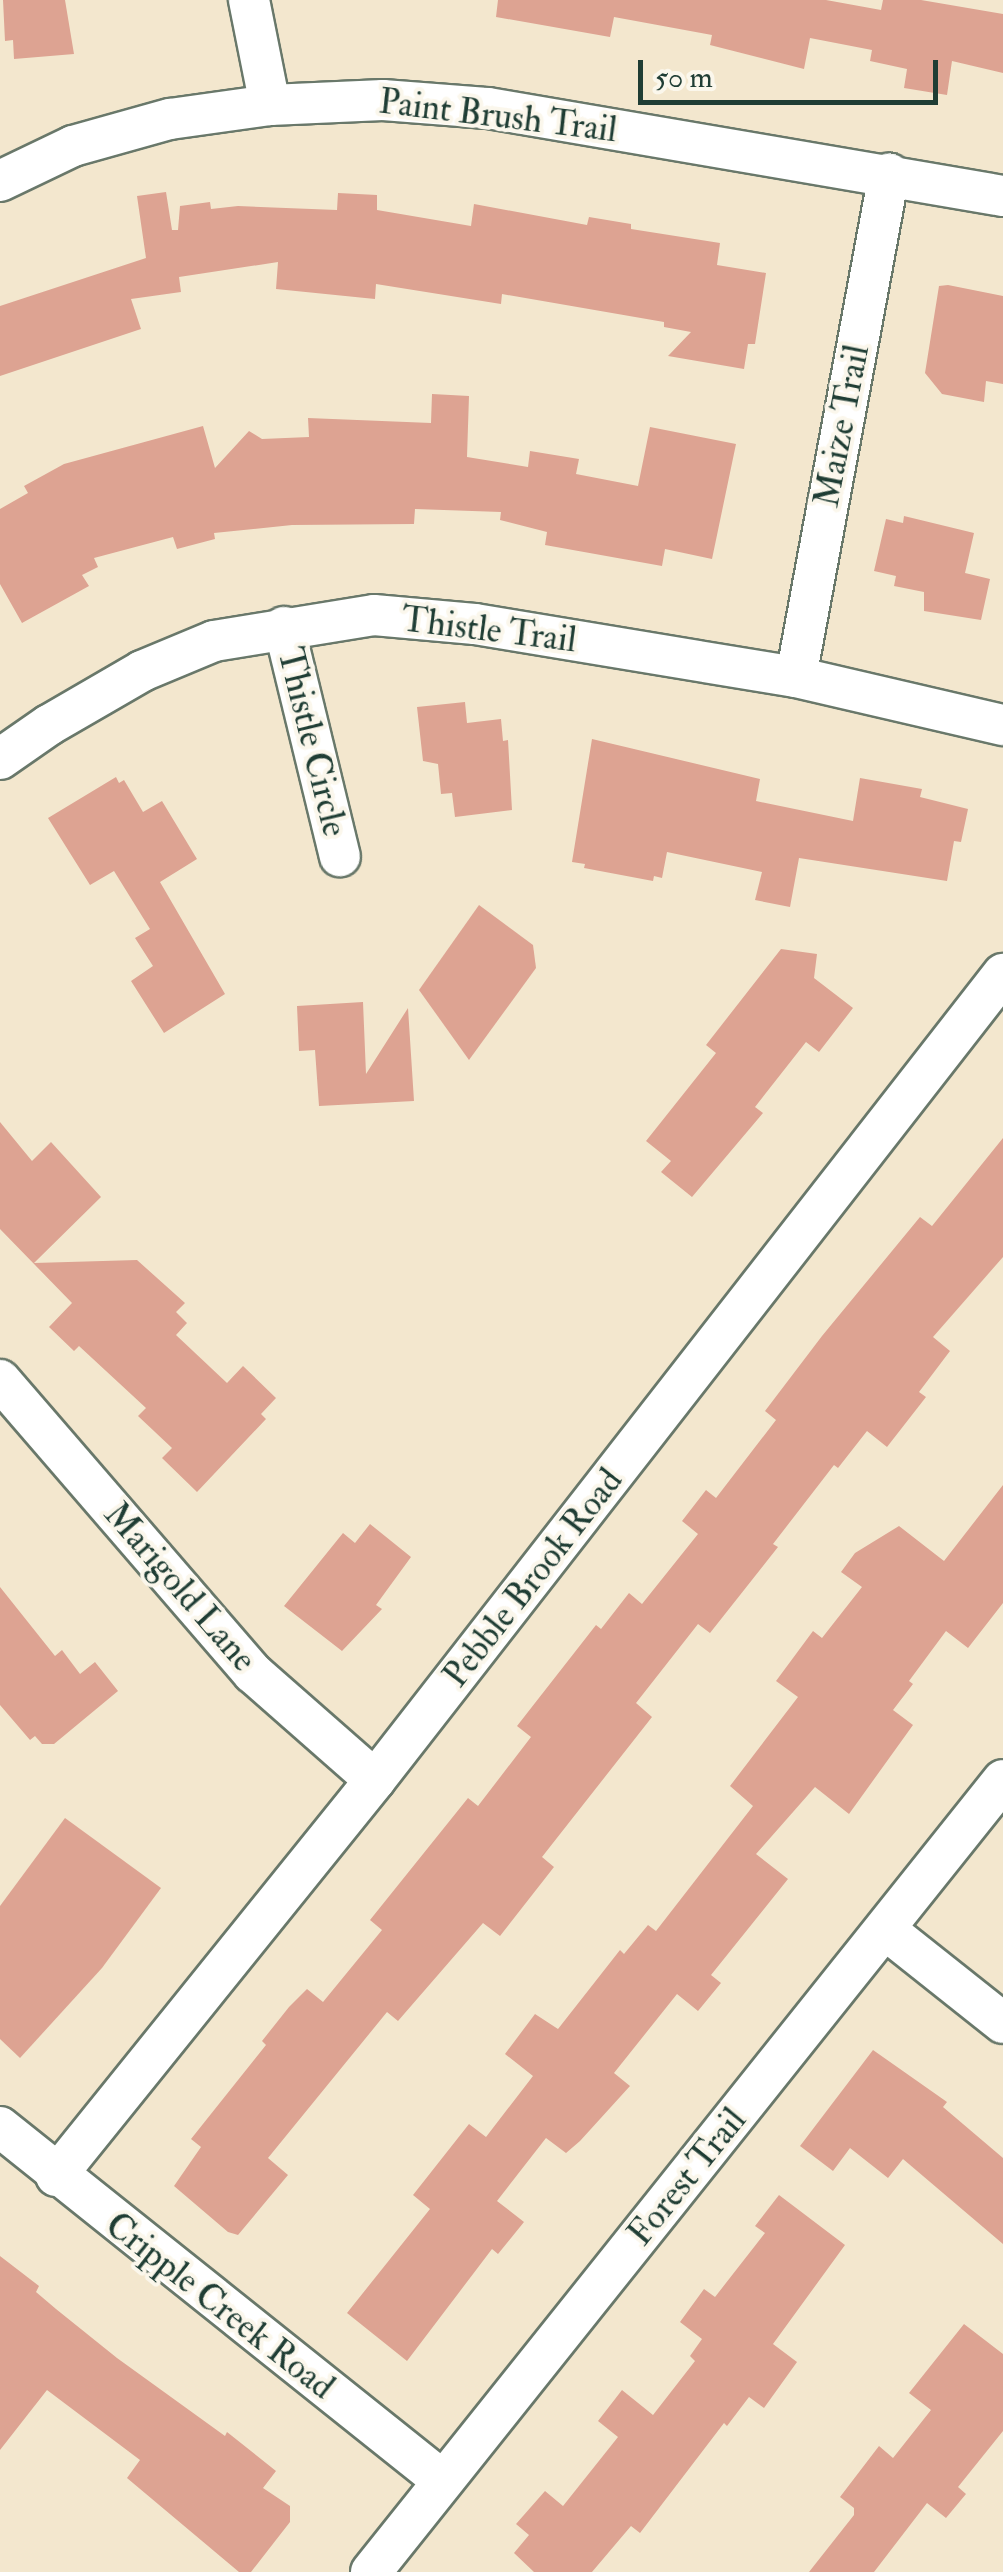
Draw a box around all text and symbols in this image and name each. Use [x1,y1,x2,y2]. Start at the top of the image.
scale bar [643,40,943,102]
text: 50 m [655,59,713,96]
street label: Paint Brush Trail [377,81,619,151]
street label: Maize Trail [806,341,878,511]
street label: Thistle Trail [399,598,579,662]
street label: Thistle Circle [268,643,356,841]
street label: Pebble Brook Road [435,1460,631,1696]
street label: Marigold Lane [95,1494,265,1680]
street label: Forest Trail [619,2100,755,2254]
street label: Cripple Creek Road [97,2204,343,2408]

